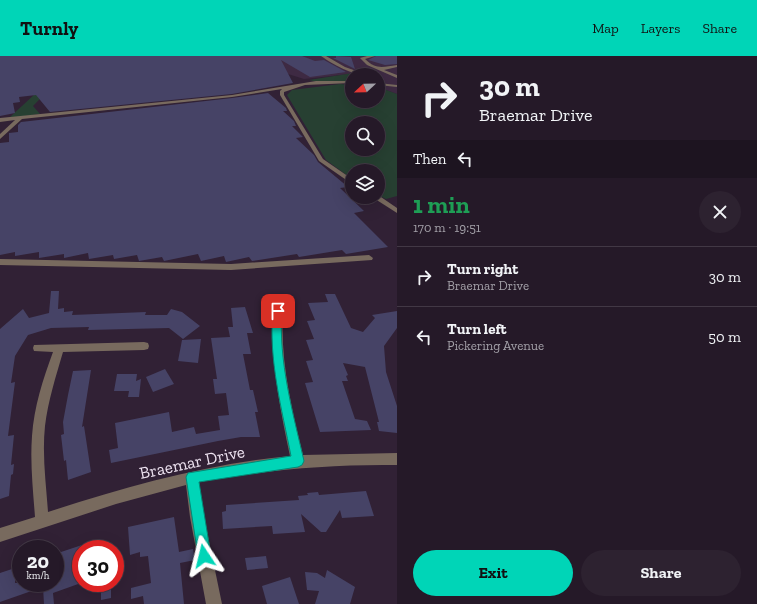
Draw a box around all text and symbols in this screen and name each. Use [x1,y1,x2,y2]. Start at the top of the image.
text: Turnly [20,17,78,40]
text: Map [592,20,619,37]
text: Layers [641,20,680,37]
text: Share [702,20,737,37]
north arrow [345,68,385,108]
map controls [345,68,385,204]
text: 30 m [479,70,540,103]
icon: right [413,72,465,124]
text: Braemar Drive [479,104,593,126]
button: search [345,116,385,156]
icon: left [454,148,476,170]
text: Then [413,150,446,168]
button: layers [345,164,385,204]
text: 1 min [413,190,470,219]
button: close [699,191,741,233]
text: 170 m · 19:51 [413,220,481,235]
text: Turn right [447,260,518,278]
icon: right [413,266,435,288]
text: 30 m [709,268,741,286]
text: Braemar Drive [447,278,529,293]
pin [261,294,295,328]
icon: arrive [267,300,289,322]
text: Turn left [447,320,507,338]
icon: left [413,326,435,348]
text: 50 m [708,328,741,346]
text: Pickering Avenue [447,338,544,353]
street label: Braemar Drive [137,441,247,483]
position arrow [183,535,225,577]
speed limit sign: 30 [72,540,124,592]
text: 20 [27,549,49,573]
button: Exit [413,550,573,596]
button: Share [581,550,741,596]
text: km/h [27,570,49,582]

